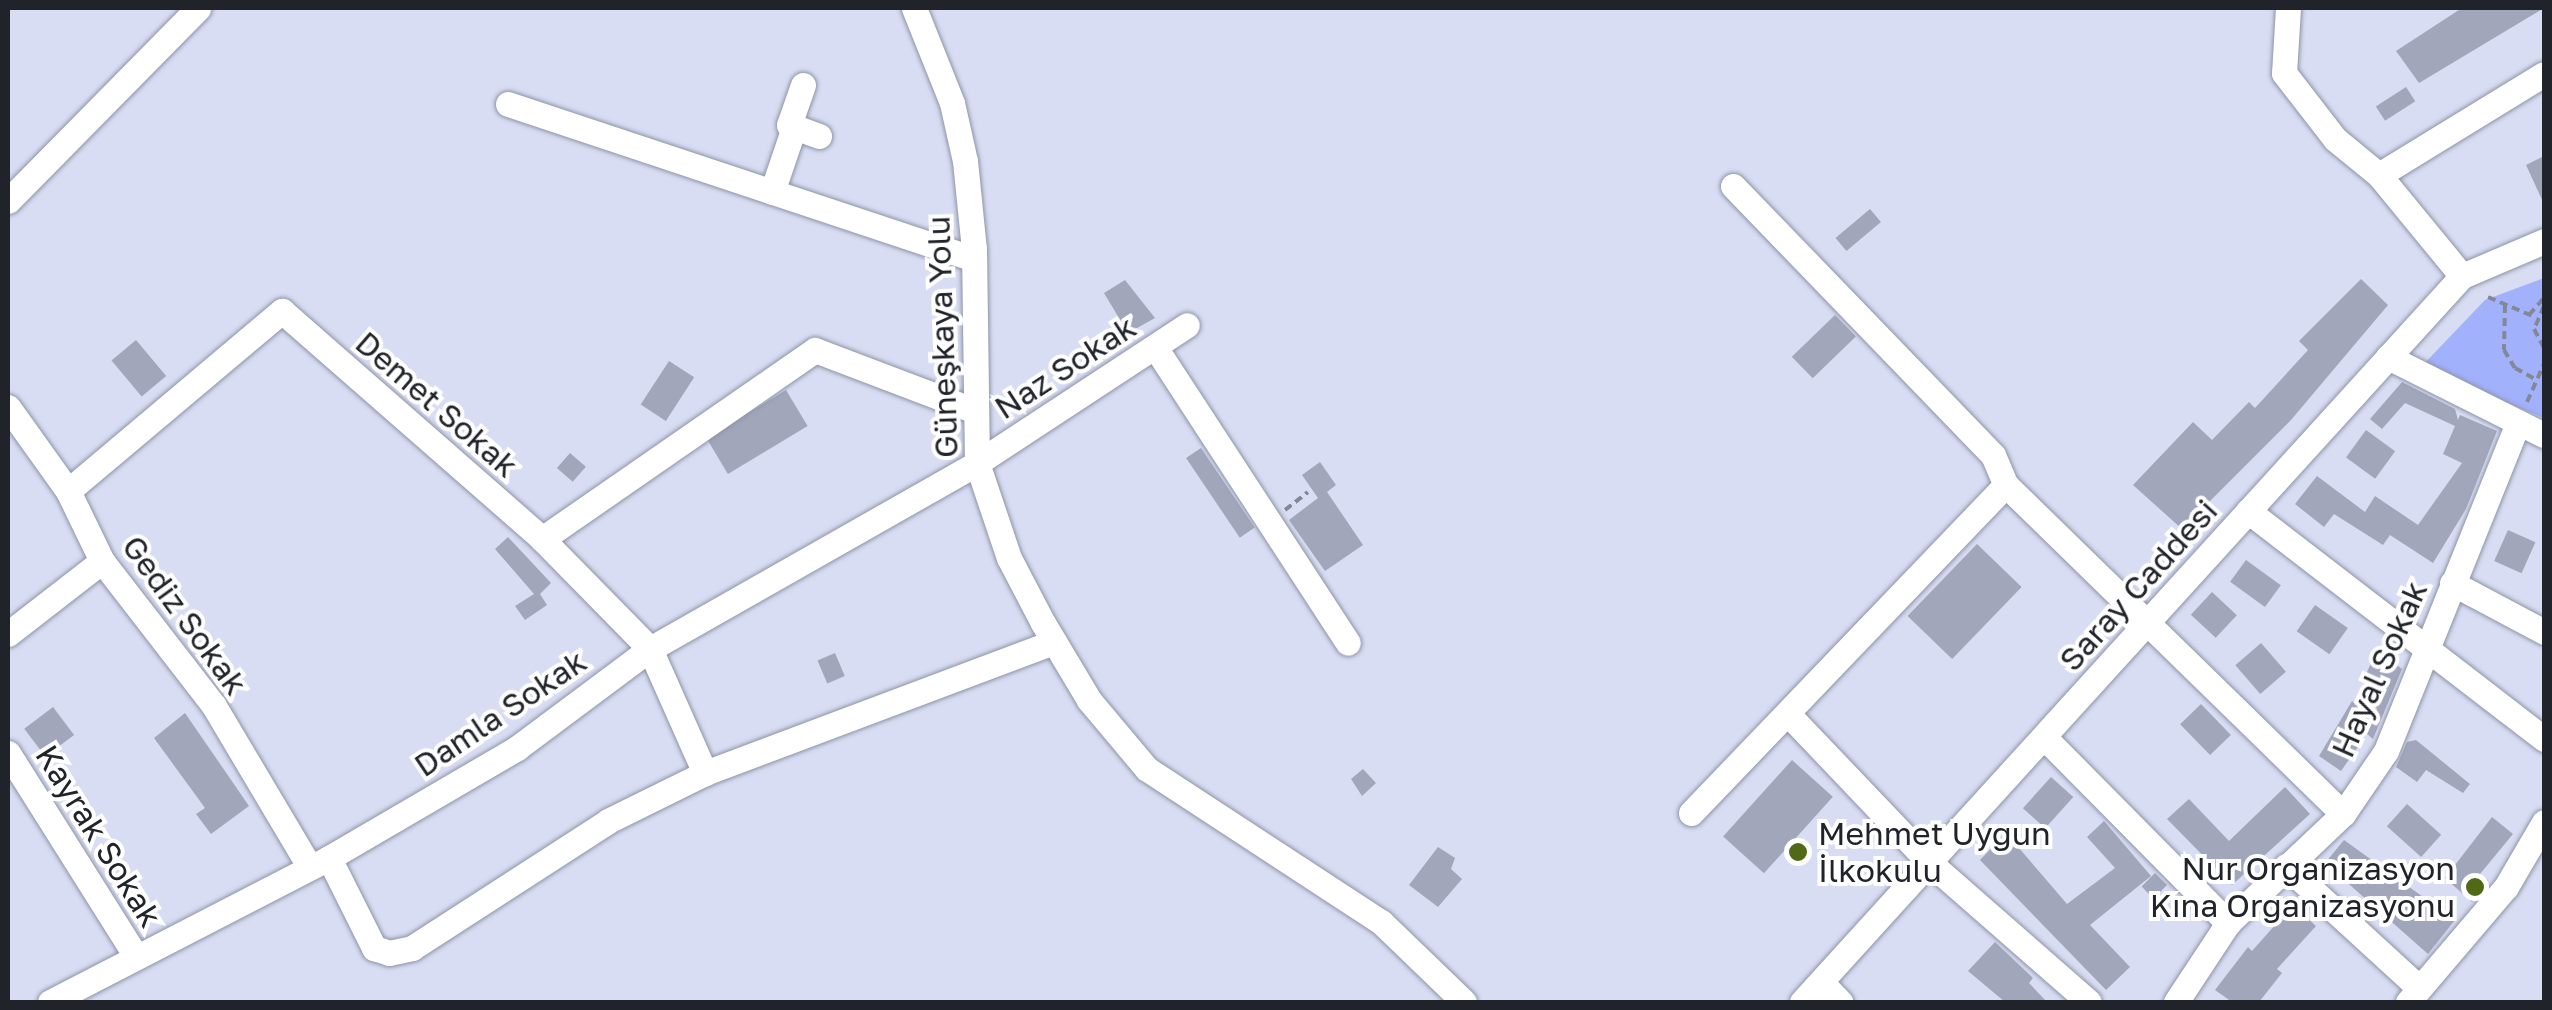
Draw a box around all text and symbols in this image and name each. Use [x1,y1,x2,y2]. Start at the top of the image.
street label: Güneşkaya Yolu [919,215,965,459]
street label: Naz Sokak [987,307,1143,427]
street label: Demet Sokak [348,323,526,485]
street label: Saray Caddesi [2051,491,2225,679]
street label: Gediz Sokak [114,528,256,702]
street label: Hayal Sokak [2323,575,2435,763]
street label: Damla Sokak [407,642,593,784]
street label: Kayrak Sokak [28,738,170,934]
place label: Mehmet Uygun İlkokulu [1818,815,2051,890]
marker: Mehmet Uygun İlkokulu [1787,841,1809,863]
place label: Nur Organizasyon Kına Organizasyonu [2150,850,2455,925]
marker: Nur Organizasyon Kına Organizasyonu [2464,876,2486,898]

